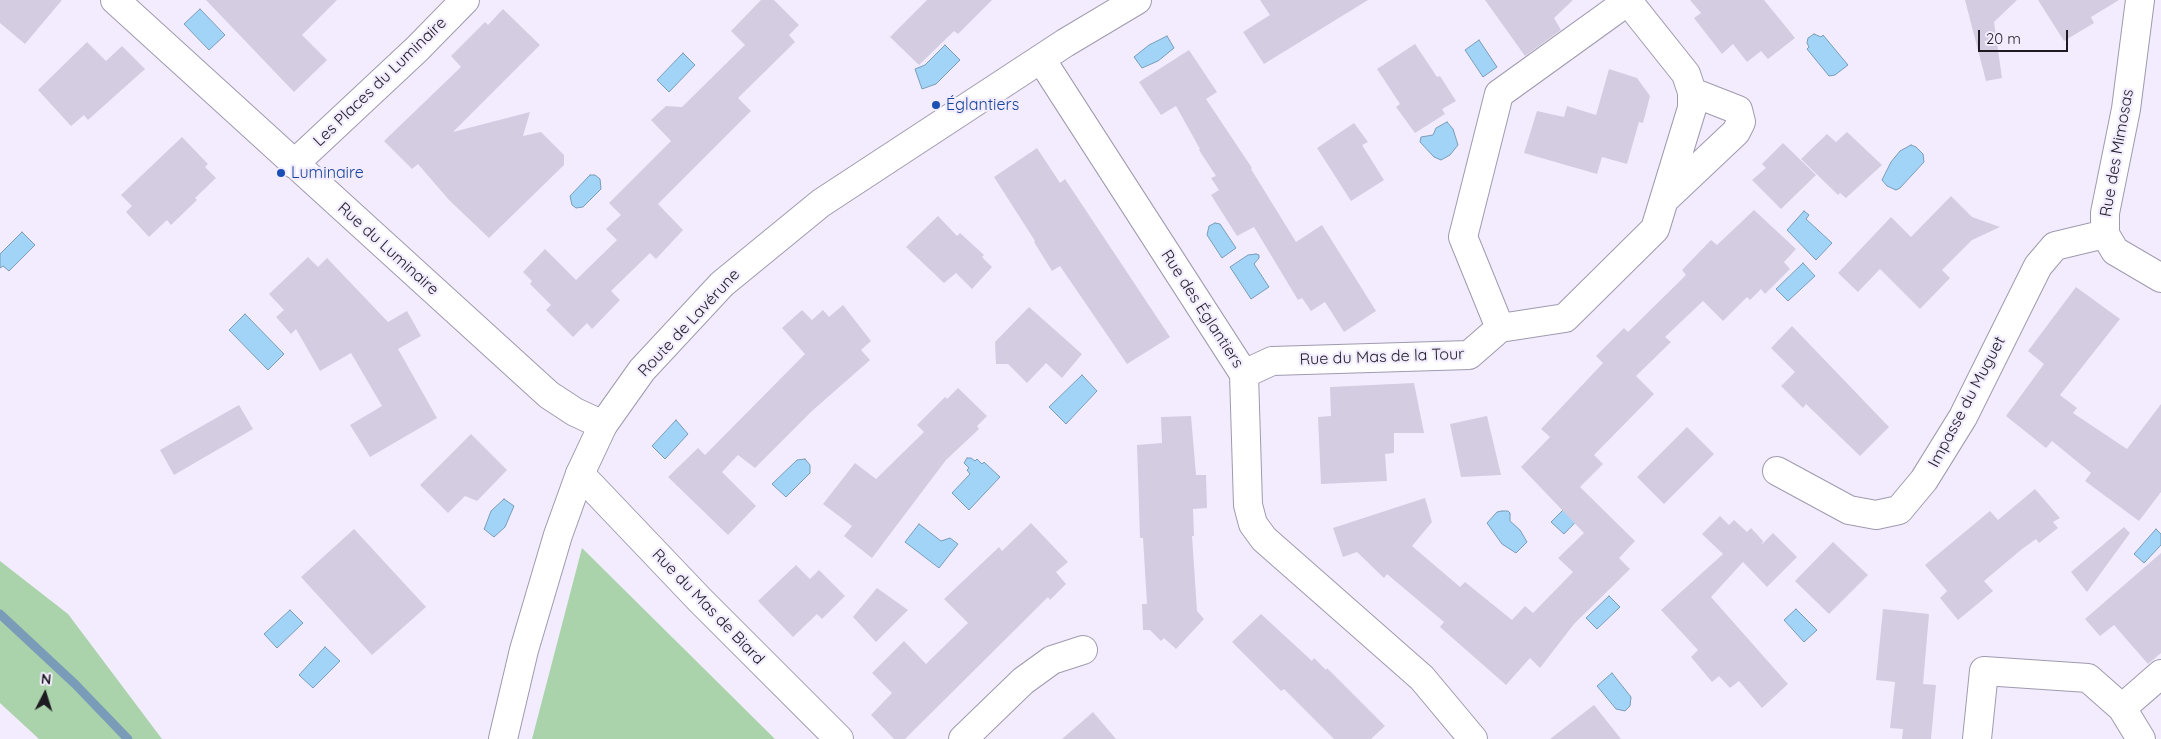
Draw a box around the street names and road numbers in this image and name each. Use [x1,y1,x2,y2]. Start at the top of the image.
street label: Les Places du Luminaire [309,13,451,151]
street label: Rue des Mimosas [2096,88,2138,218]
street label: Rue du Luminaire [334,199,442,299]
street label: Rue des Églantiers [1157,246,1247,372]
street label: Route de Lavérune [634,265,744,381]
street label: Impasse du Muguet [1924,333,2010,471]
street label: Rue du Mas de la Tour [1299,345,1465,369]
street label: Rue du Mas de Biard [648,545,768,669]

